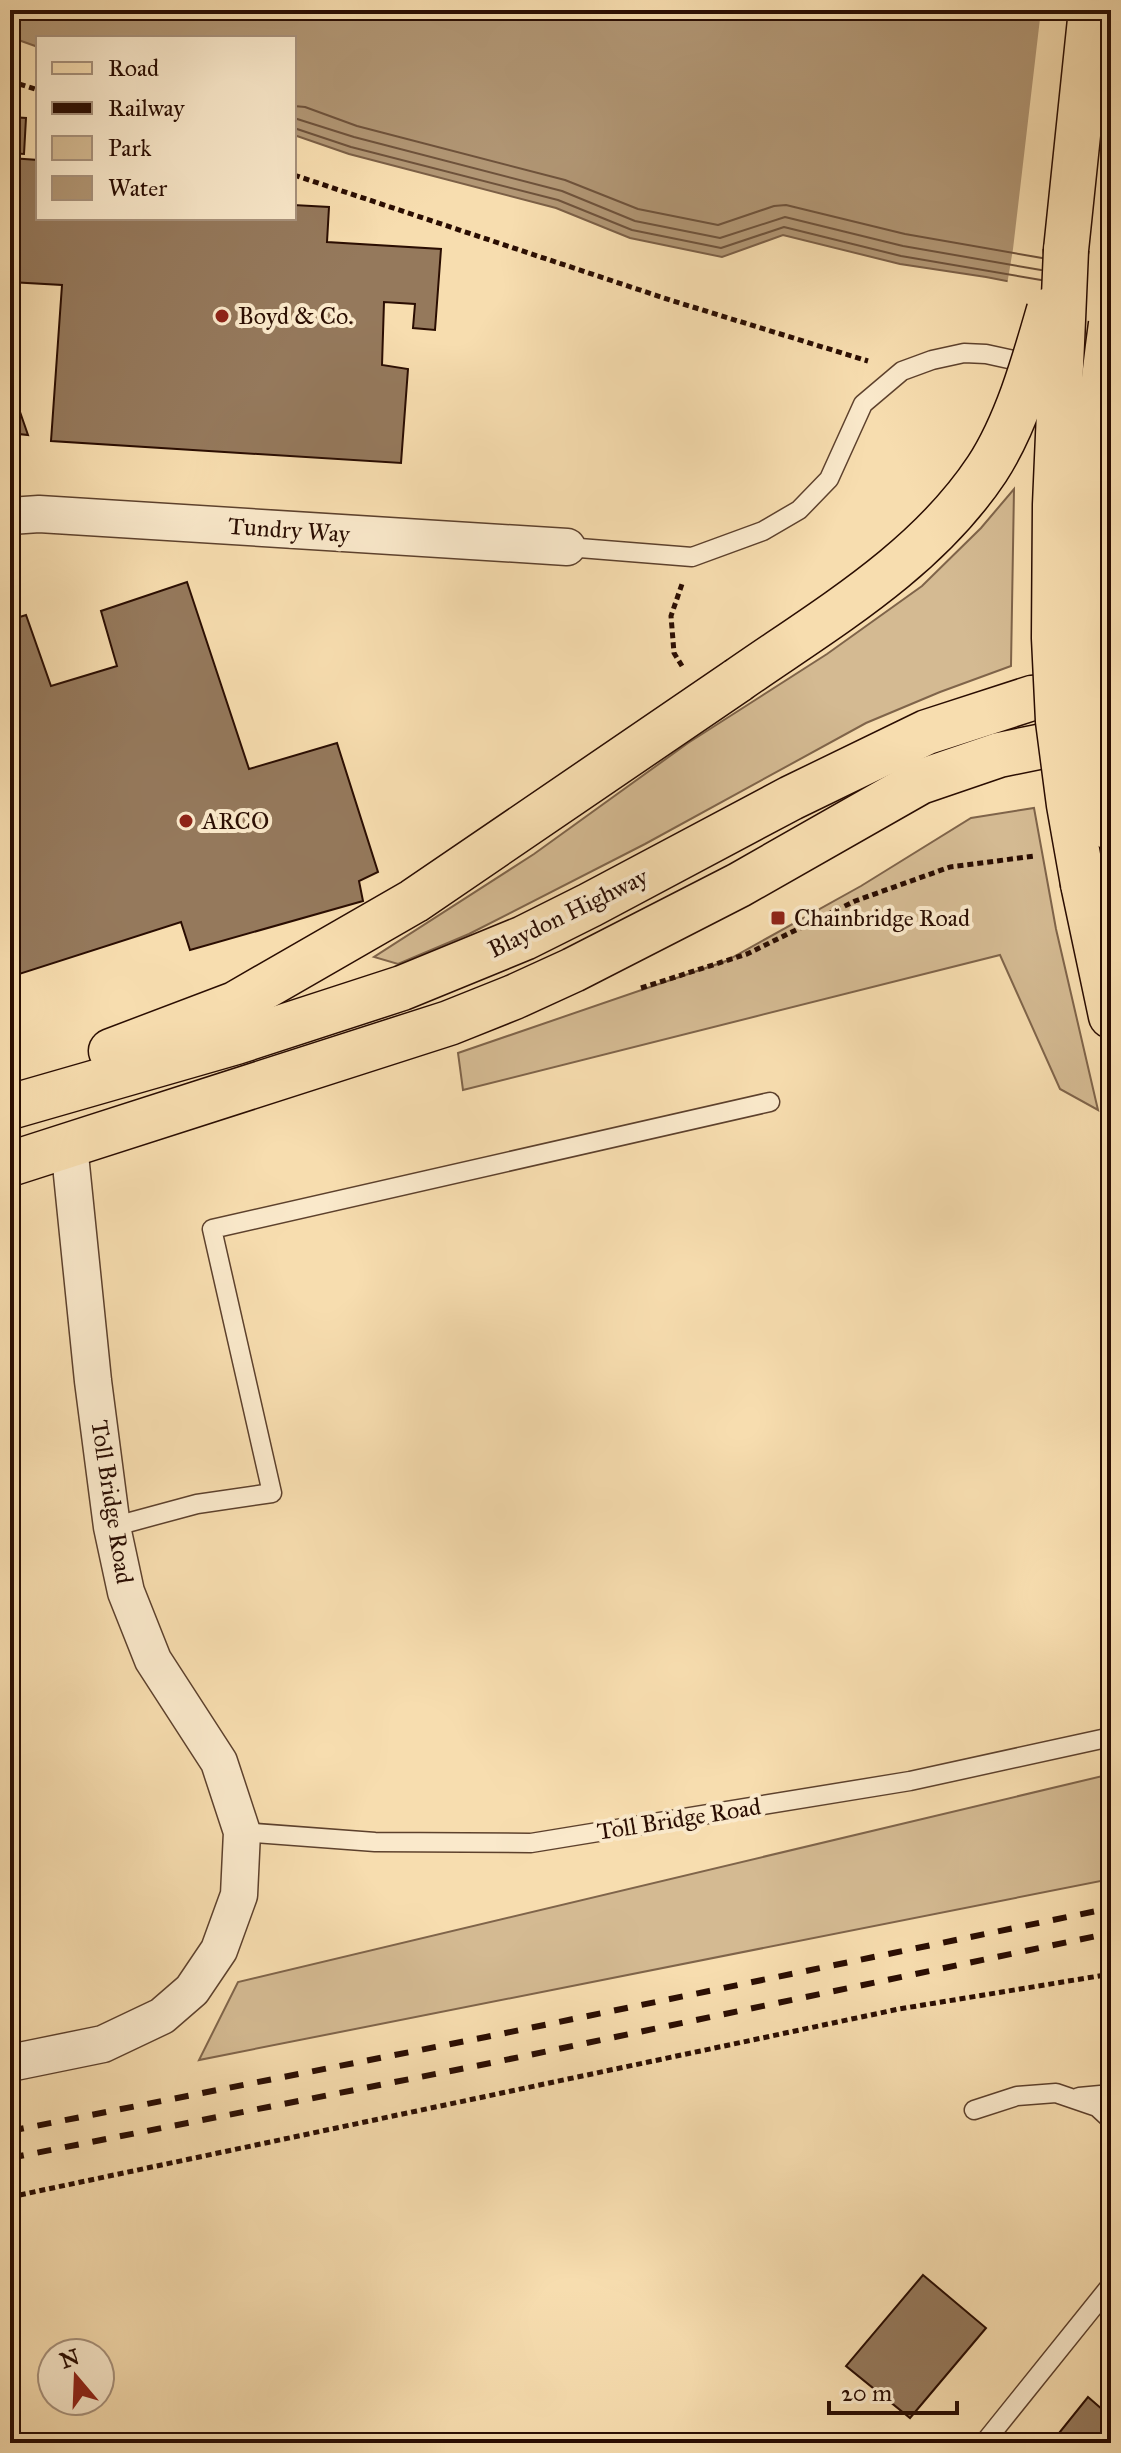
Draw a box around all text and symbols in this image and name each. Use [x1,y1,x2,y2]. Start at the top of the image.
legend [36,36,296,220]
text: Road [108,53,159,83]
text: Railway [108,93,185,123]
text: Park [108,133,152,163]
text: Water [108,173,167,203]
place label: Boyd & Co. [238,301,353,331]
marker: Boyd & Co. [213,307,231,325]
street label: Tundry Way [227,511,352,549]
place label: ARCO [201,806,269,836]
marker: ARCO [177,812,195,830]
street label: Blaydon Highway [483,861,653,965]
place label: Chainbridge Road [794,903,970,933]
marker: Chainbridge Road [769,909,787,927]
street label: Toll Bridge Road [84,1418,140,1586]
street label: Toll Bridge Road [595,1791,763,1847]
north arrow [36,2337,116,2417]
text: N [56,2343,83,2374]
scale bar [829,2365,957,2415]
text: 20 m [841,2378,892,2408]

